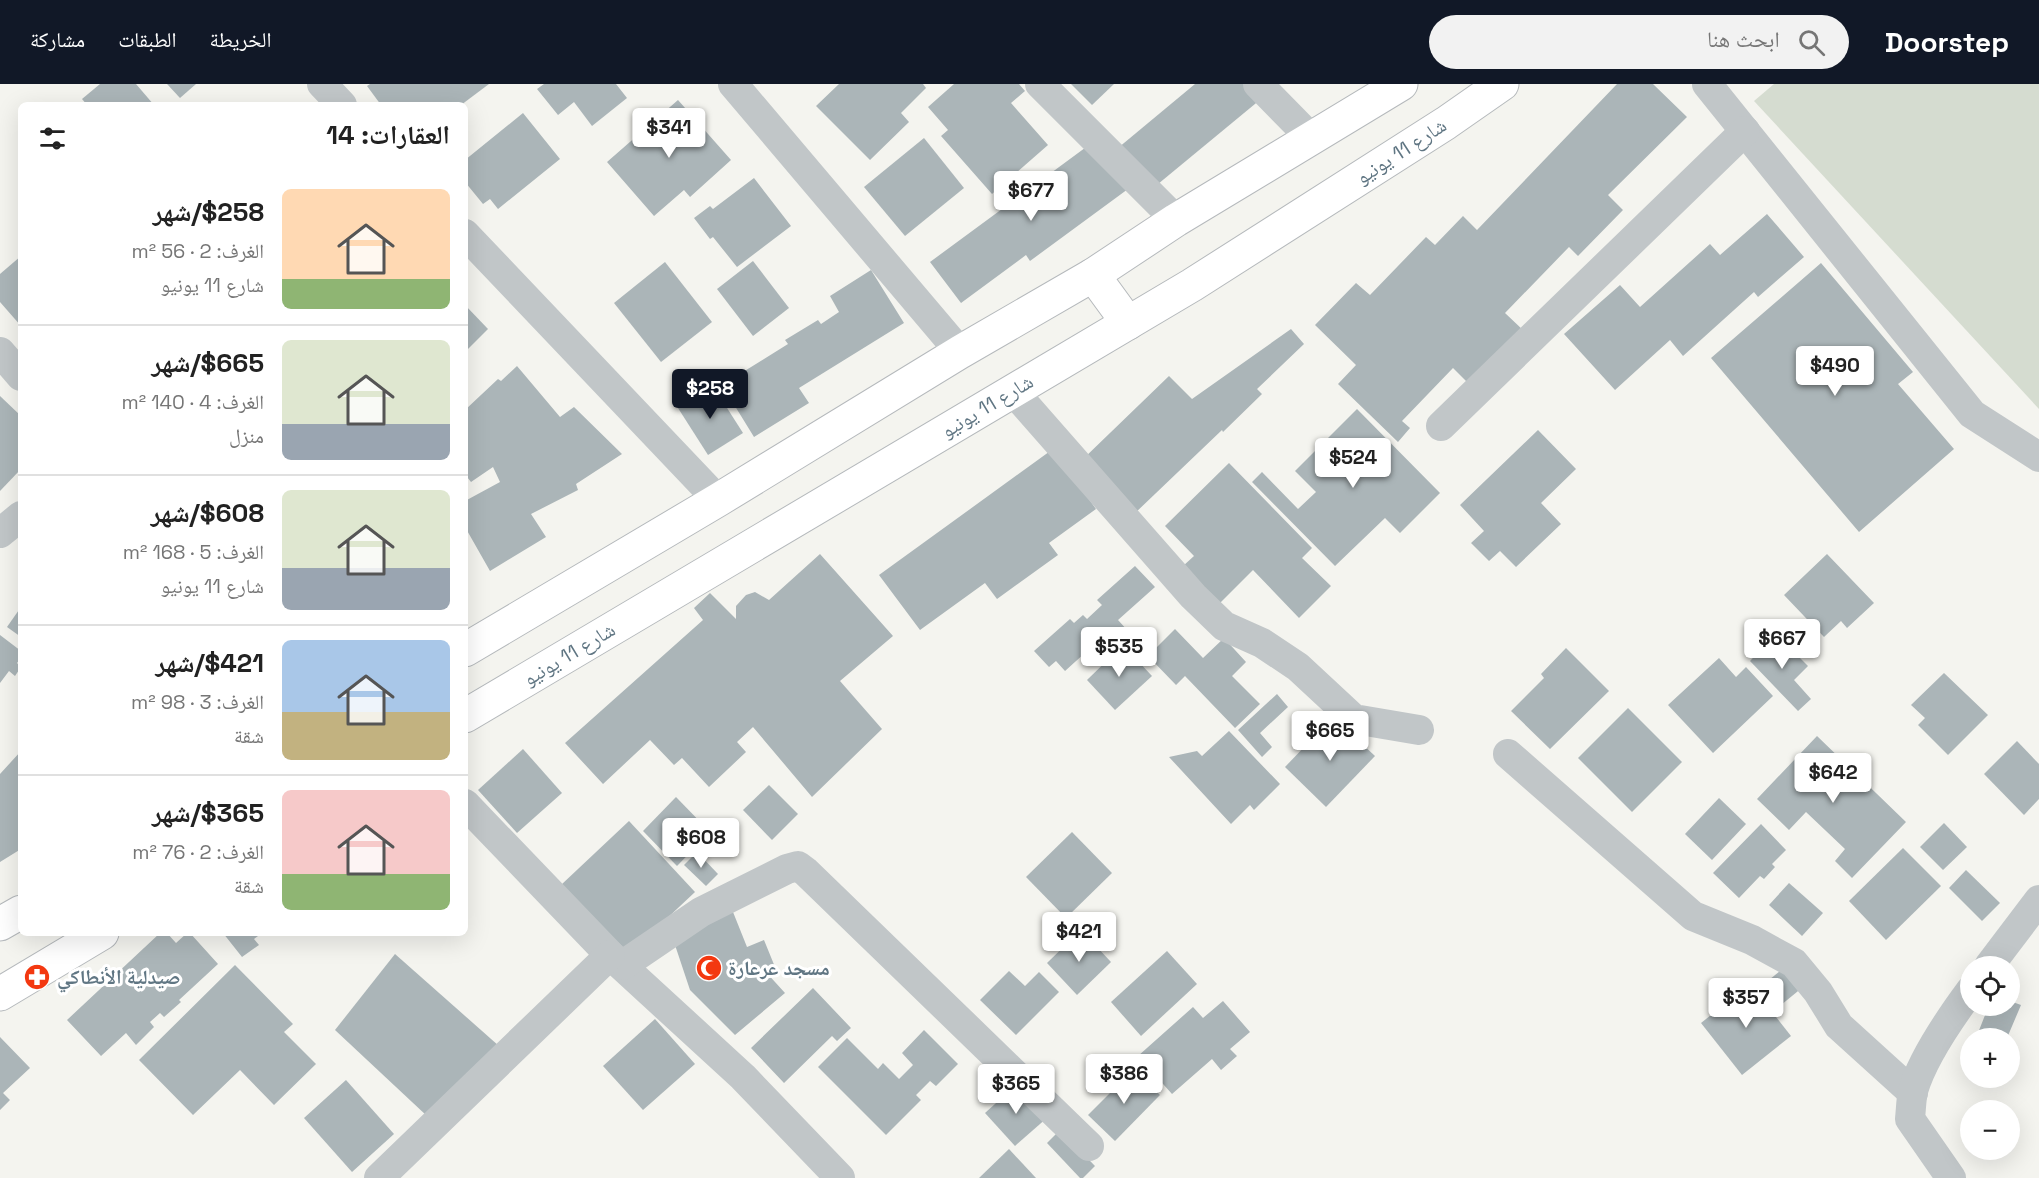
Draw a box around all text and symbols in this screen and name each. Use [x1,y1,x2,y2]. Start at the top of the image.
search box [1429,15,1849,69]
text: Doorstep [1885,24,2009,60]
text: ابحث هنا [1707,25,1780,53]
text: مشاركة [30,26,85,53]
text: الطبقات [118,26,177,53]
text: الخريطة [210,26,271,53]
icon: search [1795,26,1828,59]
pin: $341 [633,108,705,159]
street label: شارع 11 يونيو [1351,112,1451,190]
text: $341 [646,114,692,140]
text: العقارات: 14 [326,118,450,152]
icon: filters [36,122,69,155]
pin: $677 [995,171,1067,222]
text: $677 [1008,177,1054,203]
text: $258/شهر [153,195,264,229]
icon: home [330,213,402,285]
text: الغرف: 2 · 56 m² [131,238,264,264]
text: شارع 11 يونيو [161,272,264,298]
text: $665/شهر [152,346,264,380]
pin: $490 [1799,346,1871,397]
text: $490 [1810,352,1860,378]
icon: home [330,364,402,436]
street label: شارع 11 يونيو [936,368,1038,444]
pin: $258 [674,369,746,420]
text: $258 [686,375,734,401]
text: الغرف: 4 · 140 m² [122,389,264,415]
text: منزل [229,423,264,449]
pin: $524 [1317,438,1389,489]
text: $524 [1329,444,1377,470]
text: $608/شهر [151,496,264,530]
icon: home [330,514,402,586]
text: الغرف: 5 · 168 m² [123,539,264,565]
text: شارع 11 يونيو [161,573,264,599]
street label: شارع 11 يونيو [518,616,620,692]
pin: $667 [1746,619,1818,670]
text: $667 [1758,625,1806,651]
pin: $535 [1083,627,1155,678]
text: $535 [1095,633,1143,659]
text: $421/شهر [156,646,264,680]
icon: home [330,664,402,736]
text: الغرف: 3 · 98 m² [131,689,264,715]
pin: $665 [1294,711,1366,762]
text: $665 [1306,717,1354,743]
text: شقة [234,723,264,749]
pin: $642 [1797,753,1869,804]
text: $642 [1808,759,1858,785]
text: $365/شهر [152,796,264,830]
icon: home [330,814,402,886]
pin: $608 [665,818,737,869]
text: $608 [676,824,726,850]
text: الغرف: 2 · 76 m² [132,839,264,865]
text: شقة [234,873,264,899]
pin: $421 [1043,912,1115,963]
text: $421 [1056,918,1102,944]
mosque icon: مسجد عرعارة [694,953,724,983]
place label: مسجد عرعارة [728,955,830,981]
map controls [1960,956,2020,1160]
button: locate [1960,956,2020,1016]
pharmacy icon: صيدلية الأنطاكي [22,962,52,992]
place label: صيدلية الأنطاكي [57,964,180,993]
pin: $357 [1710,978,1782,1029]
text: $357 [1722,984,1770,1010]
button: + [1960,1028,2020,1088]
pin: $386 [1088,1054,1160,1105]
text: $386 [1100,1060,1148,1086]
pin: $365 [980,1064,1052,1115]
text: $365 [992,1070,1040,1096]
button: − [1960,1100,2020,1160]

